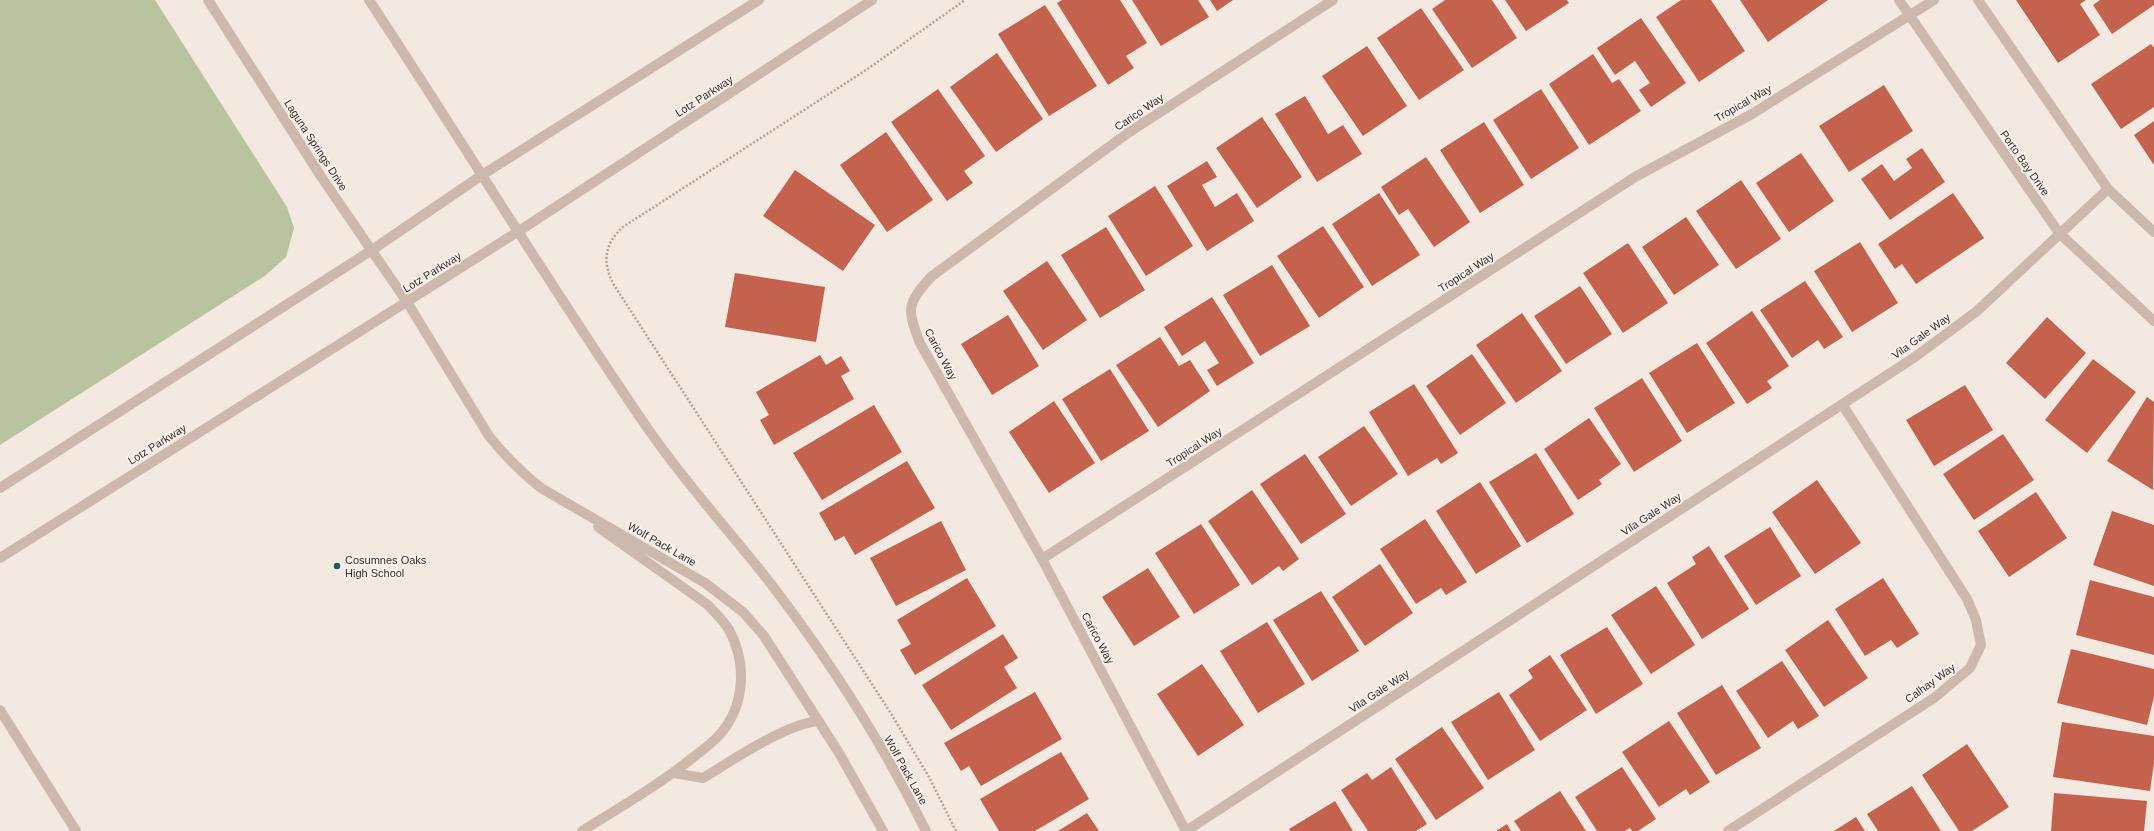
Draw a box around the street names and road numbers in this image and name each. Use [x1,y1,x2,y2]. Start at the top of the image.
street label: Lotz Parkway [673,73,735,119]
street label: Tropical Way [1713,82,1774,124]
street label: Carico Way [1112,91,1166,133]
street label: Laguna Springs Drive [282,97,350,193]
street label: Porto Bay Drive [1998,128,2052,198]
street label: Lotz Parkway [401,249,464,295]
street label: Tropical Way [1436,249,1496,294]
street label: Vila Gale Way [1890,311,1953,361]
street label: Carico Way [922,326,960,382]
street label: Lotz Parkway [126,421,189,467]
street label: Tropical Way [1164,424,1224,469]
street label: Vila Gale Way [1619,490,1684,538]
street label: Wolf Pack Lane [626,520,698,568]
street label: Carico Way [1079,610,1117,666]
street label: Calhay Way [1903,661,1958,705]
street label: Vila Gale Way [1347,667,1412,715]
street label: Wolf Pack Lane [882,733,930,807]

